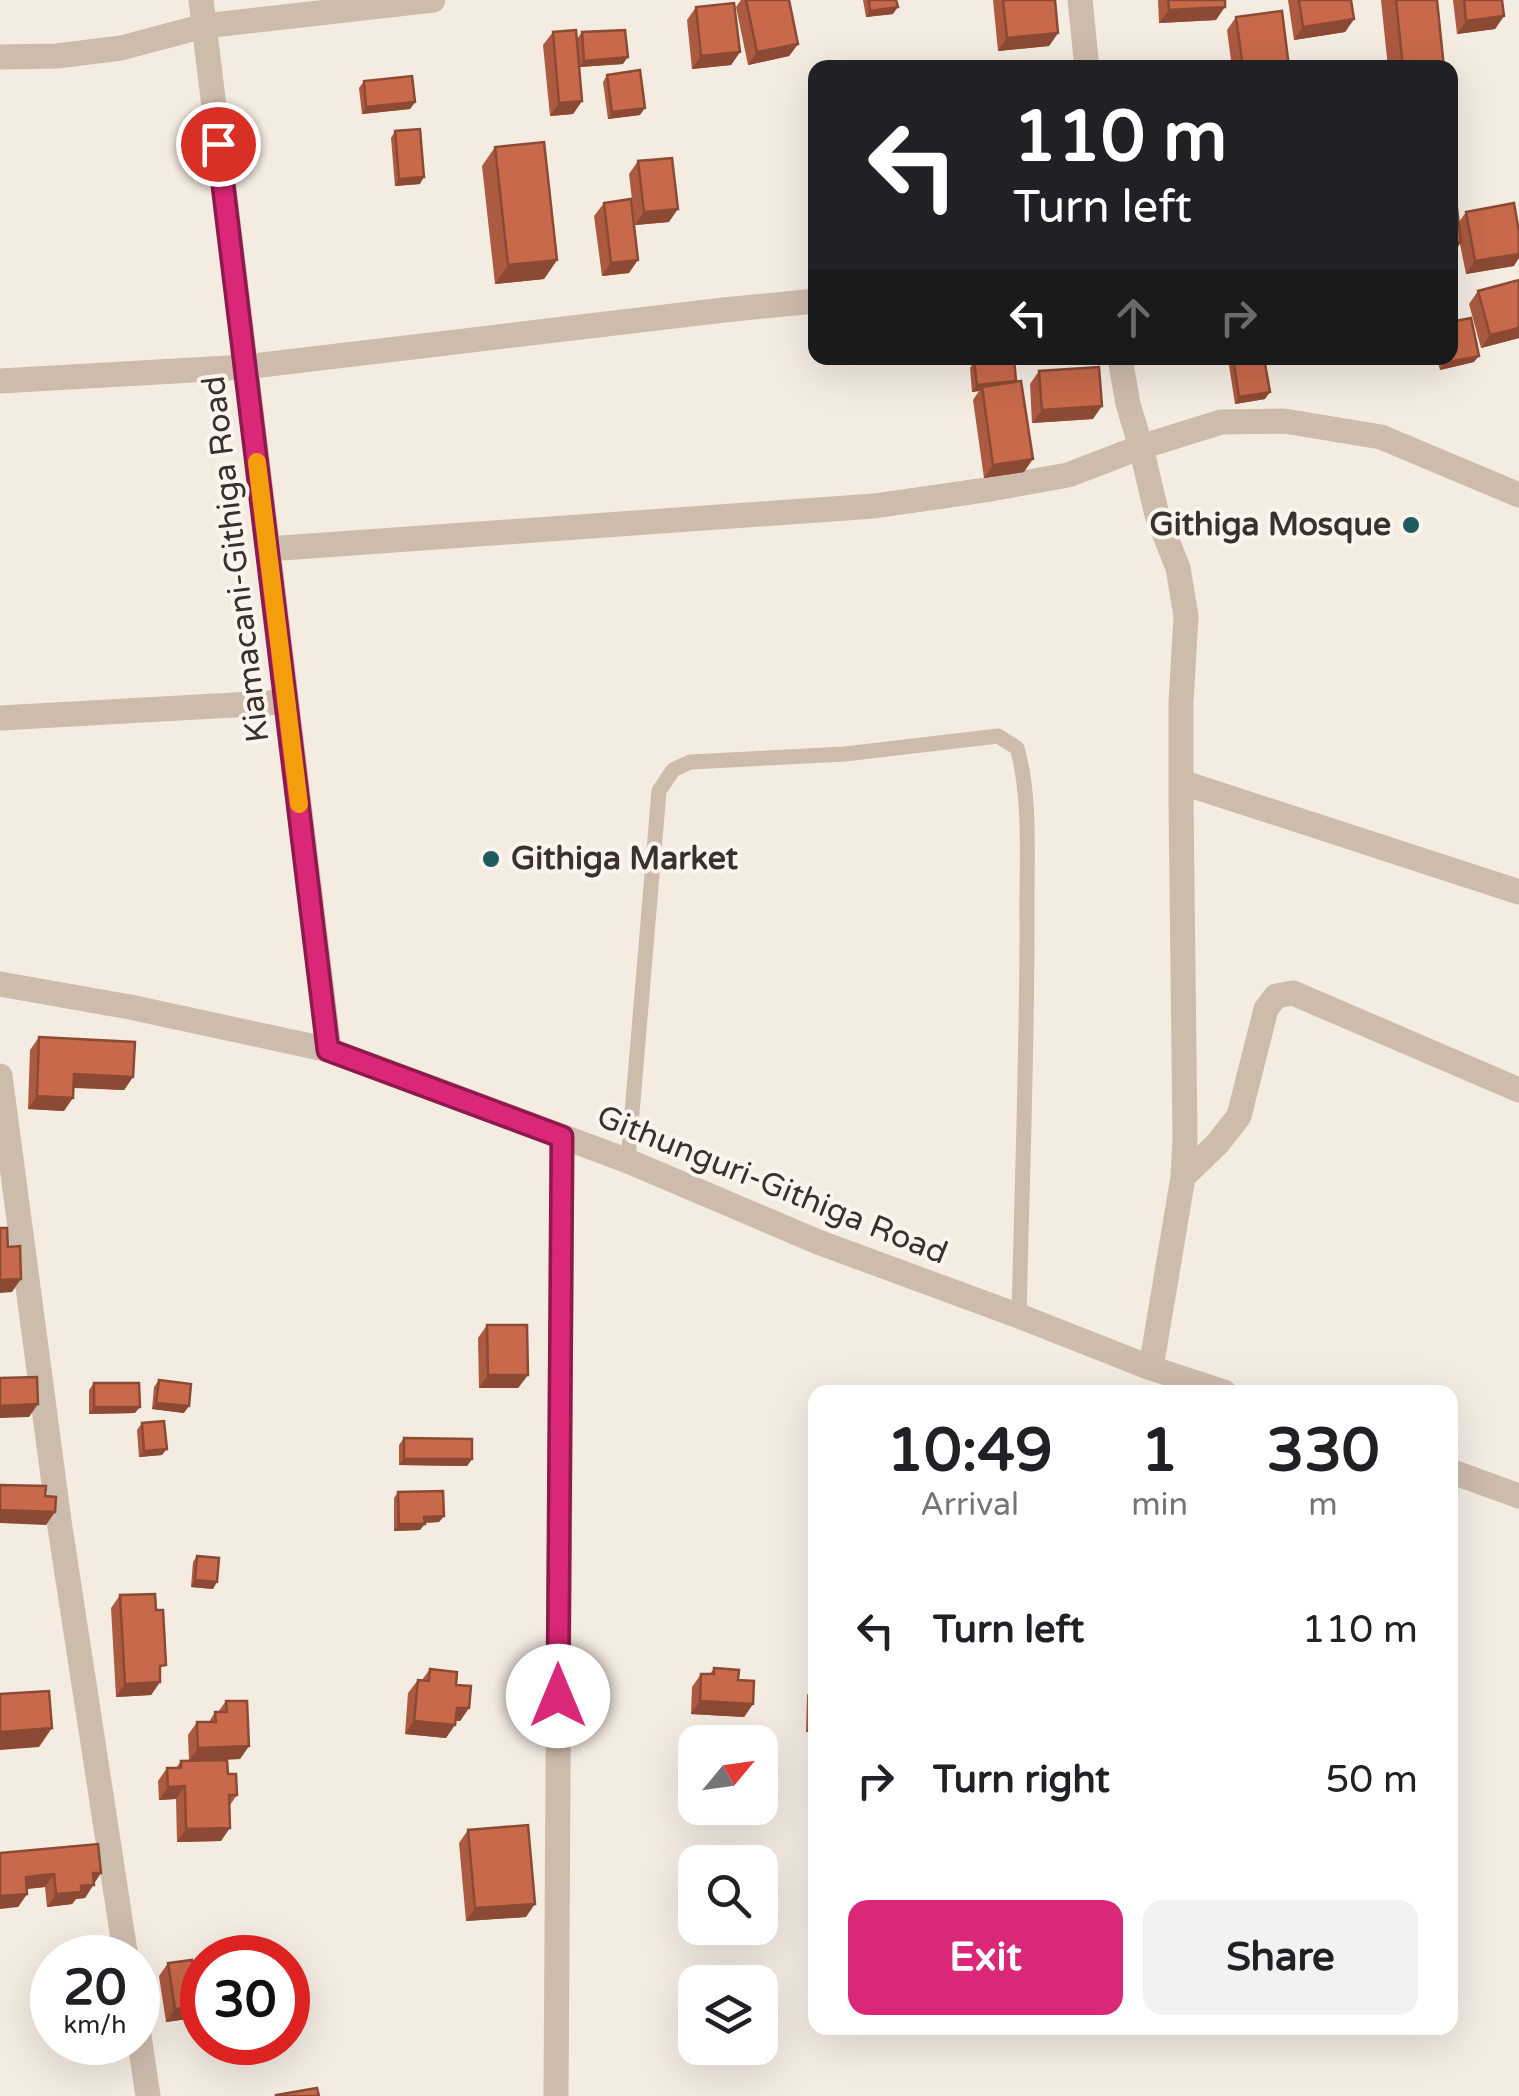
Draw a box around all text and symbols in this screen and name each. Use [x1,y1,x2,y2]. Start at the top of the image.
text: 110 m [1013,96,1227,180]
icon: left [848,100,978,230]
pin [176,102,261,187]
icon: arrive [191,117,246,172]
text: Turn left [1013,181,1192,235]
icon: left [1001,290,1056,345]
icon: ahead [1106,290,1161,345]
icon: right [1211,290,1266,345]
street label: Kiamacani-Githiga Road [195,374,277,744]
place label: Githiga Mosque [1150,506,1391,544]
marker: Githiga Mosque [1400,514,1422,536]
place label: Githiga Market [511,840,739,878]
marker: Githiga Market [480,848,502,870]
street label: Githunguri-Githiga Road [591,1097,953,1273]
text: 10:49 [886,1415,1053,1487]
text: 1 [1141,1415,1178,1487]
text: 330 [1266,1415,1380,1487]
text: Arrival [920,1486,1019,1524]
text: min [1131,1486,1188,1524]
text: m [1308,1486,1338,1524]
icon: left [848,1603,903,1658]
text: Turn left [933,1607,1084,1653]
text: 110 m [1302,1607,1418,1653]
position arrow [506,1644,610,1748]
north arrow [678,1725,778,1825]
map controls [678,1725,778,2065]
icon: right [848,1753,903,1808]
text: Turn right [933,1757,1110,1803]
text: 50 m [1326,1757,1418,1803]
button: search [678,1845,778,1945]
button: Exit [848,1900,1123,2015]
button: Share [1143,1900,1418,2015]
speed limit sign: 30 [180,1935,310,2065]
text: 20 [64,1958,126,2018]
button: layers [678,1965,778,2065]
text: km/h [64,2010,126,2040]

